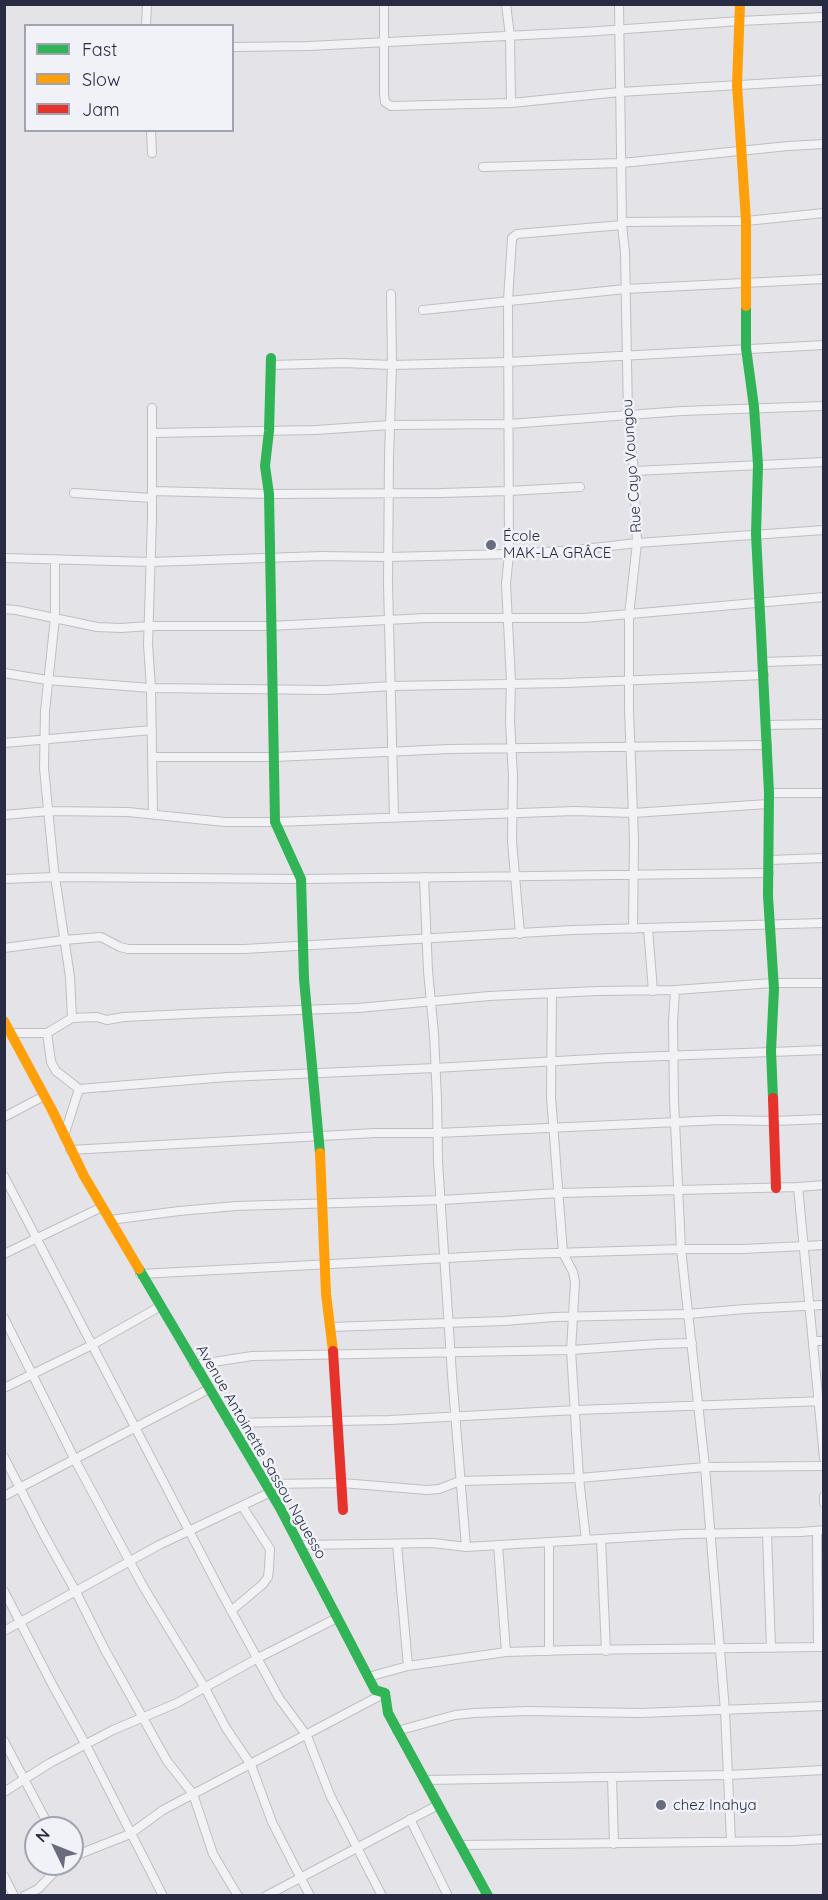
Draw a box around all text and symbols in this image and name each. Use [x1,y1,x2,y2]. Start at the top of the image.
legend [24,24,234,132]
text: Fast [82,38,117,61]
text: Slow [82,68,120,91]
text: Jam [82,98,120,121]
street label: Rue Cayo Voungou [618,399,646,533]
place label: École MAK-LA GRÂCE [503,527,611,562]
marker: École MAK-LA GRÂCE [484,538,498,552]
street label: Avenue Antoinette Sassou Nguesso [192,1342,330,1562]
place label: chez Inahya [673,1796,757,1814]
marker: chez Inahya [654,1798,668,1812]
north arrow [24,1816,84,1876]
text: N [31,1824,54,1846]

